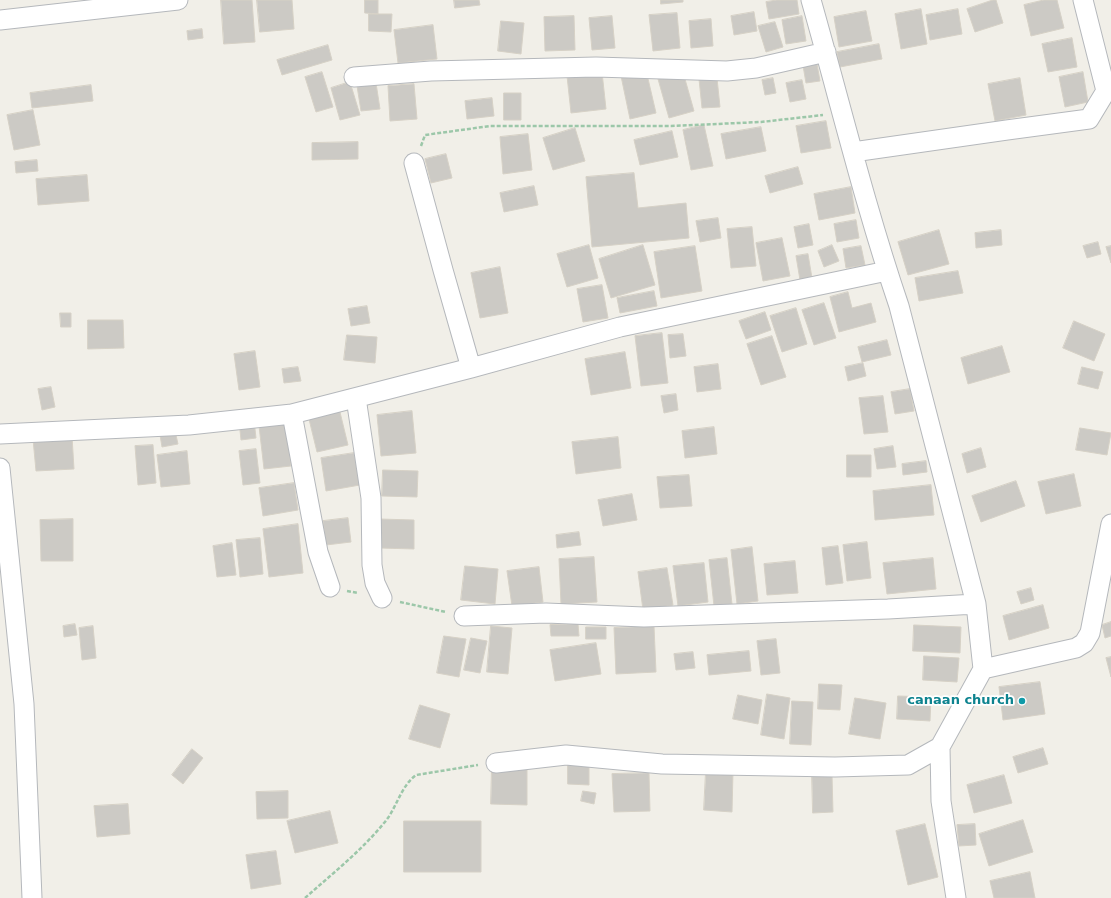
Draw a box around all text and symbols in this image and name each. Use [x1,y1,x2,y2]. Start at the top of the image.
place label: canaan church [907,693,1014,709]
marker: canaan church [1017,696,1027,706]

